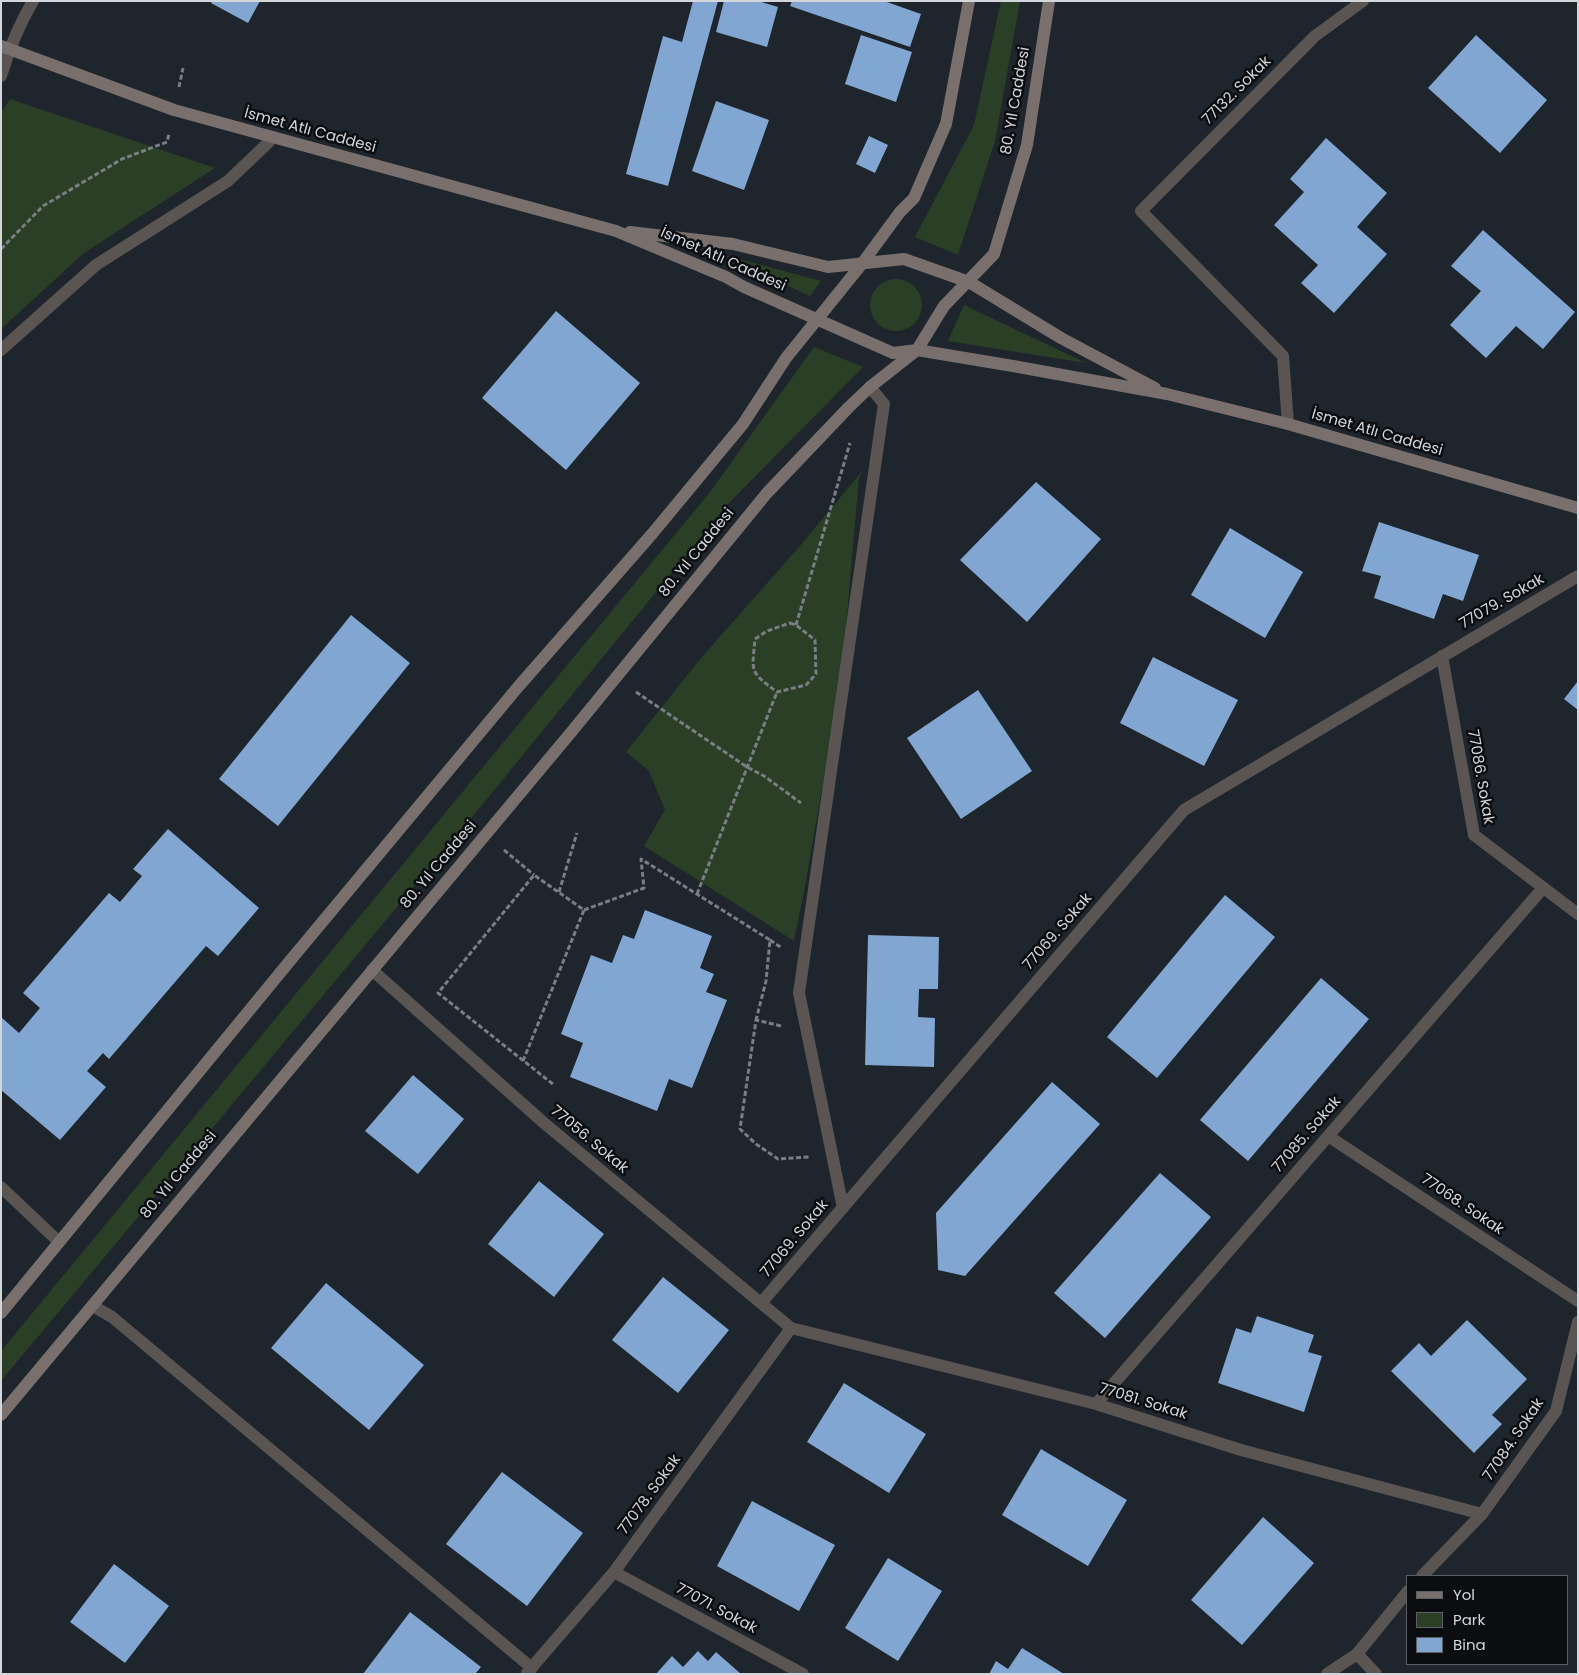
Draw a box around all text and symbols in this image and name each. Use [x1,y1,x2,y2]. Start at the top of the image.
street label: 80. Yıl Caddesi [998,46,1034,156]
street label: 77132. Sokak [1199,53,1275,129]
street label: İsmet Atlı Caddesi [242,105,378,157]
street label: İsmet Atlı Caddesi [657,224,789,296]
street label: İsmet Atlı Caddesi [1309,406,1445,460]
street label: 80. Yıl Caddesi [656,505,738,601]
street label: 77079. Sokak [1457,571,1547,633]
street label: 77086. Sokak [1463,728,1497,826]
street label: 80. Yıl Caddesi [397,817,481,913]
street label: 77069. Sokak [1020,890,1096,974]
street label: 77085. Sokak [1269,1093,1345,1177]
street label: 77056. Sokak [546,1102,632,1178]
street label: 80. Yıl Caddesi [137,1127,221,1223]
street label: 77068. Sokak [1417,1171,1507,1239]
street label: 77069. Sokak [757,1196,833,1282]
street label: 77081. Sokak [1097,1380,1189,1424]
street label: 77084. Sokak [1480,1395,1548,1485]
street label: 77078. Sokak [615,1451,685,1539]
legend [1406,1575,1569,1665]
street label: 77071. Sokak [672,1580,760,1638]
text: Yol [1453,1584,1475,1605]
text: Park [1453,1609,1485,1630]
text: Bina [1453,1634,1486,1655]

